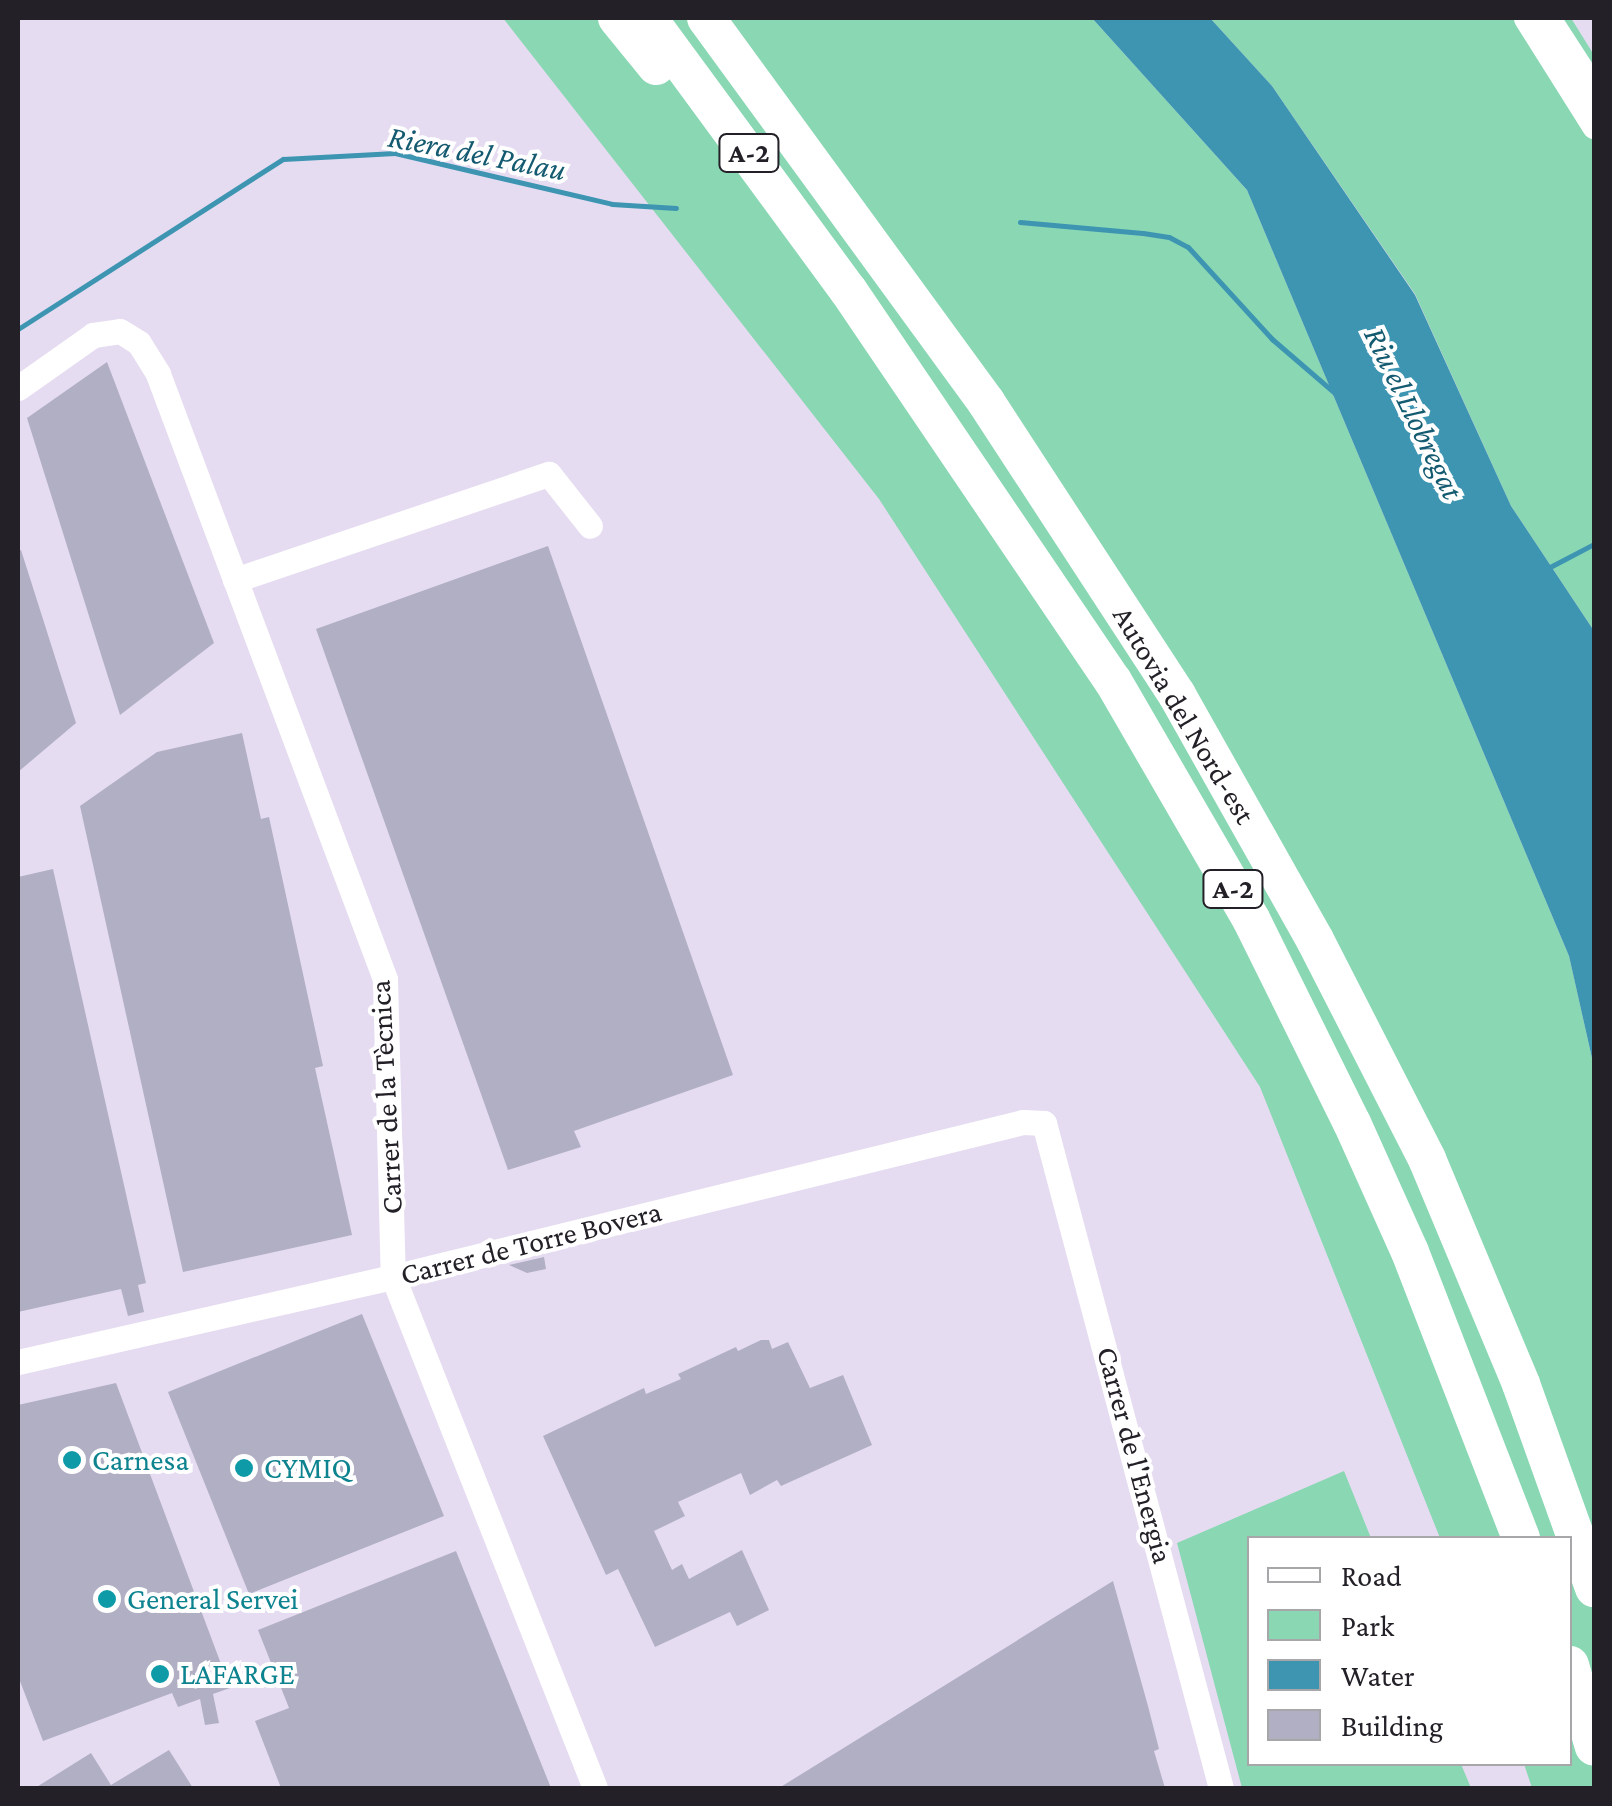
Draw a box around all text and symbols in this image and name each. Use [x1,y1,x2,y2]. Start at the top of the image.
water label: Riera del Palau [385,117,569,189]
road number: A-2 [716,130,782,176]
water label: Riu el Llobregat [1356,321,1472,505]
street label: Autovia del Nord-est [1105,600,1263,830]
road number: A-2 [1200,866,1266,912]
street label: Carrer de la Tècnica [362,979,410,1215]
street label: Carrer de Torre Bovera [397,1193,665,1293]
street label: Carrer de l'Energia [1089,1343,1181,1567]
place label: Carnesa [92,1442,189,1478]
marker: Carnesa [61,1449,83,1471]
place label: CYMIQ [264,1450,352,1486]
marker: CYMIQ [233,1457,255,1479]
legend [1247,1536,1572,1766]
text: Road [1341,1559,1402,1592]
place label: General Servei [127,1581,298,1617]
marker: General Servei [96,1588,118,1610]
text: Park [1341,1609,1394,1642]
place label: LAFARGE [180,1656,295,1692]
text: Water [1341,1659,1415,1692]
marker: LAFARGE [149,1663,171,1685]
text: Building [1341,1709,1443,1742]

